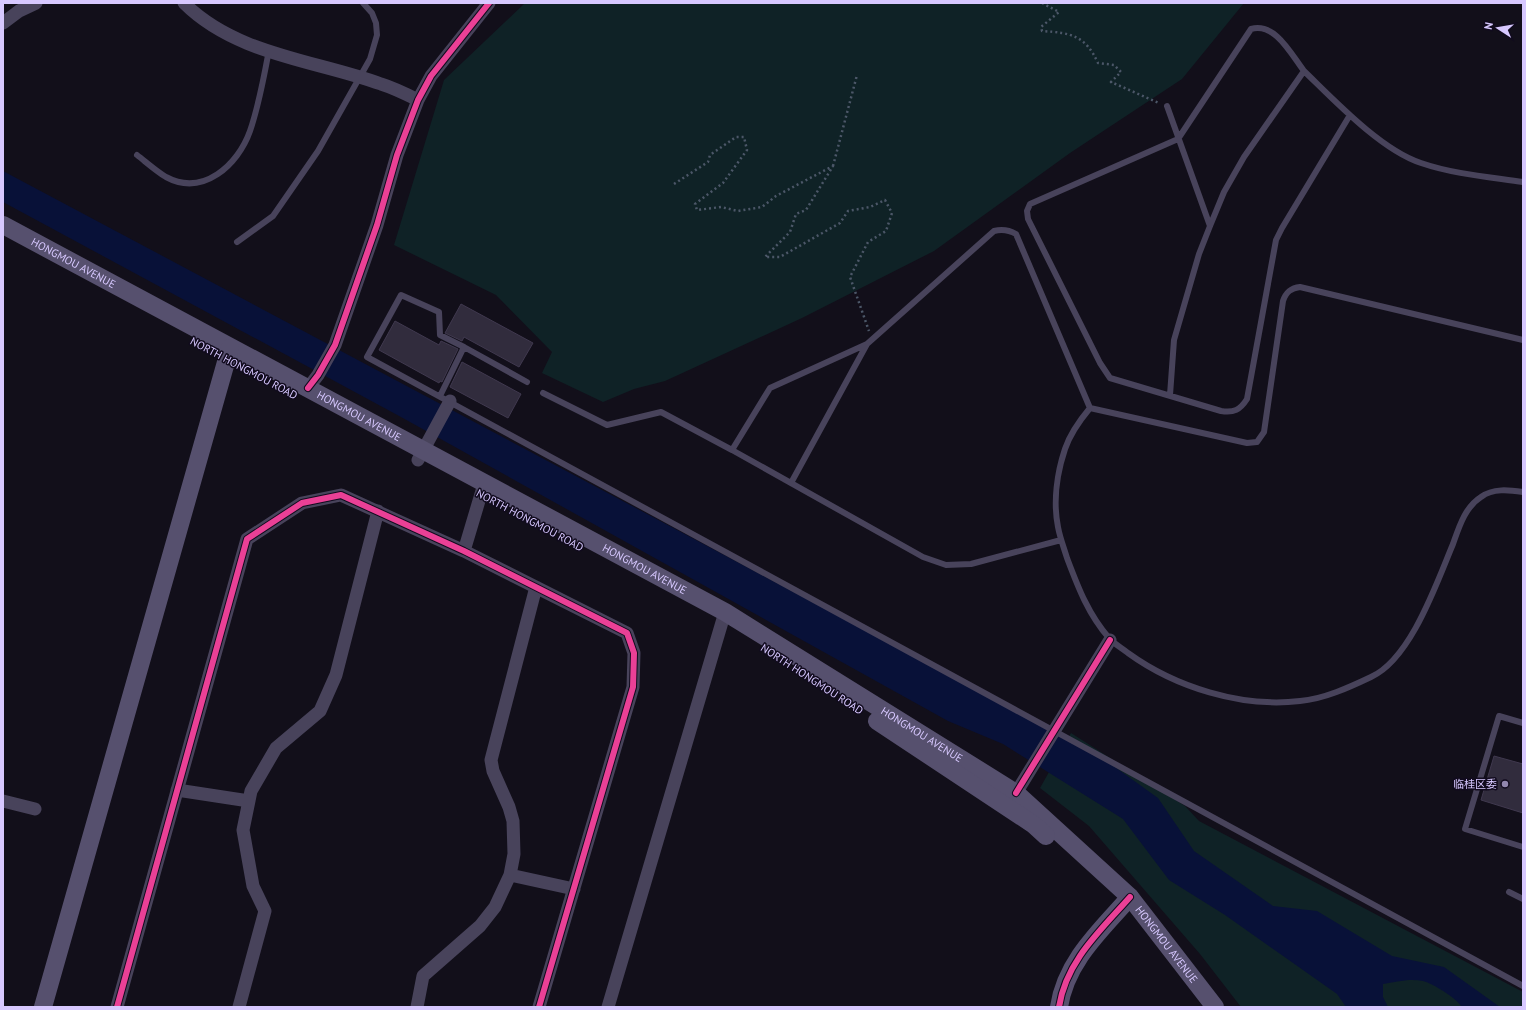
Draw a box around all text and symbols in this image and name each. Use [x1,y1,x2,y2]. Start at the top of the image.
north arrow [1478,8,1518,48]
text: N [1481,21,1496,31]
street label: HONGMOU AVENUE [29,234,118,291]
street label: NORTH HONGMOU ROAD [188,334,300,402]
street label: HONGMOU AVENUE [314,388,404,444]
street label: NORTH HONGMOU ROAD [474,486,586,554]
street label: HONGMOU AVENUE [600,541,689,597]
street label: NORTH HONGMOU ROAD [758,641,866,717]
street label: HONGMOU AVENUE [878,704,965,765]
place label: 临桂区委 [1453,777,1497,791]
marker: 临桂区委 [1500,779,1510,789]
street label: HONGMOU AVENUE [1132,903,1201,986]

